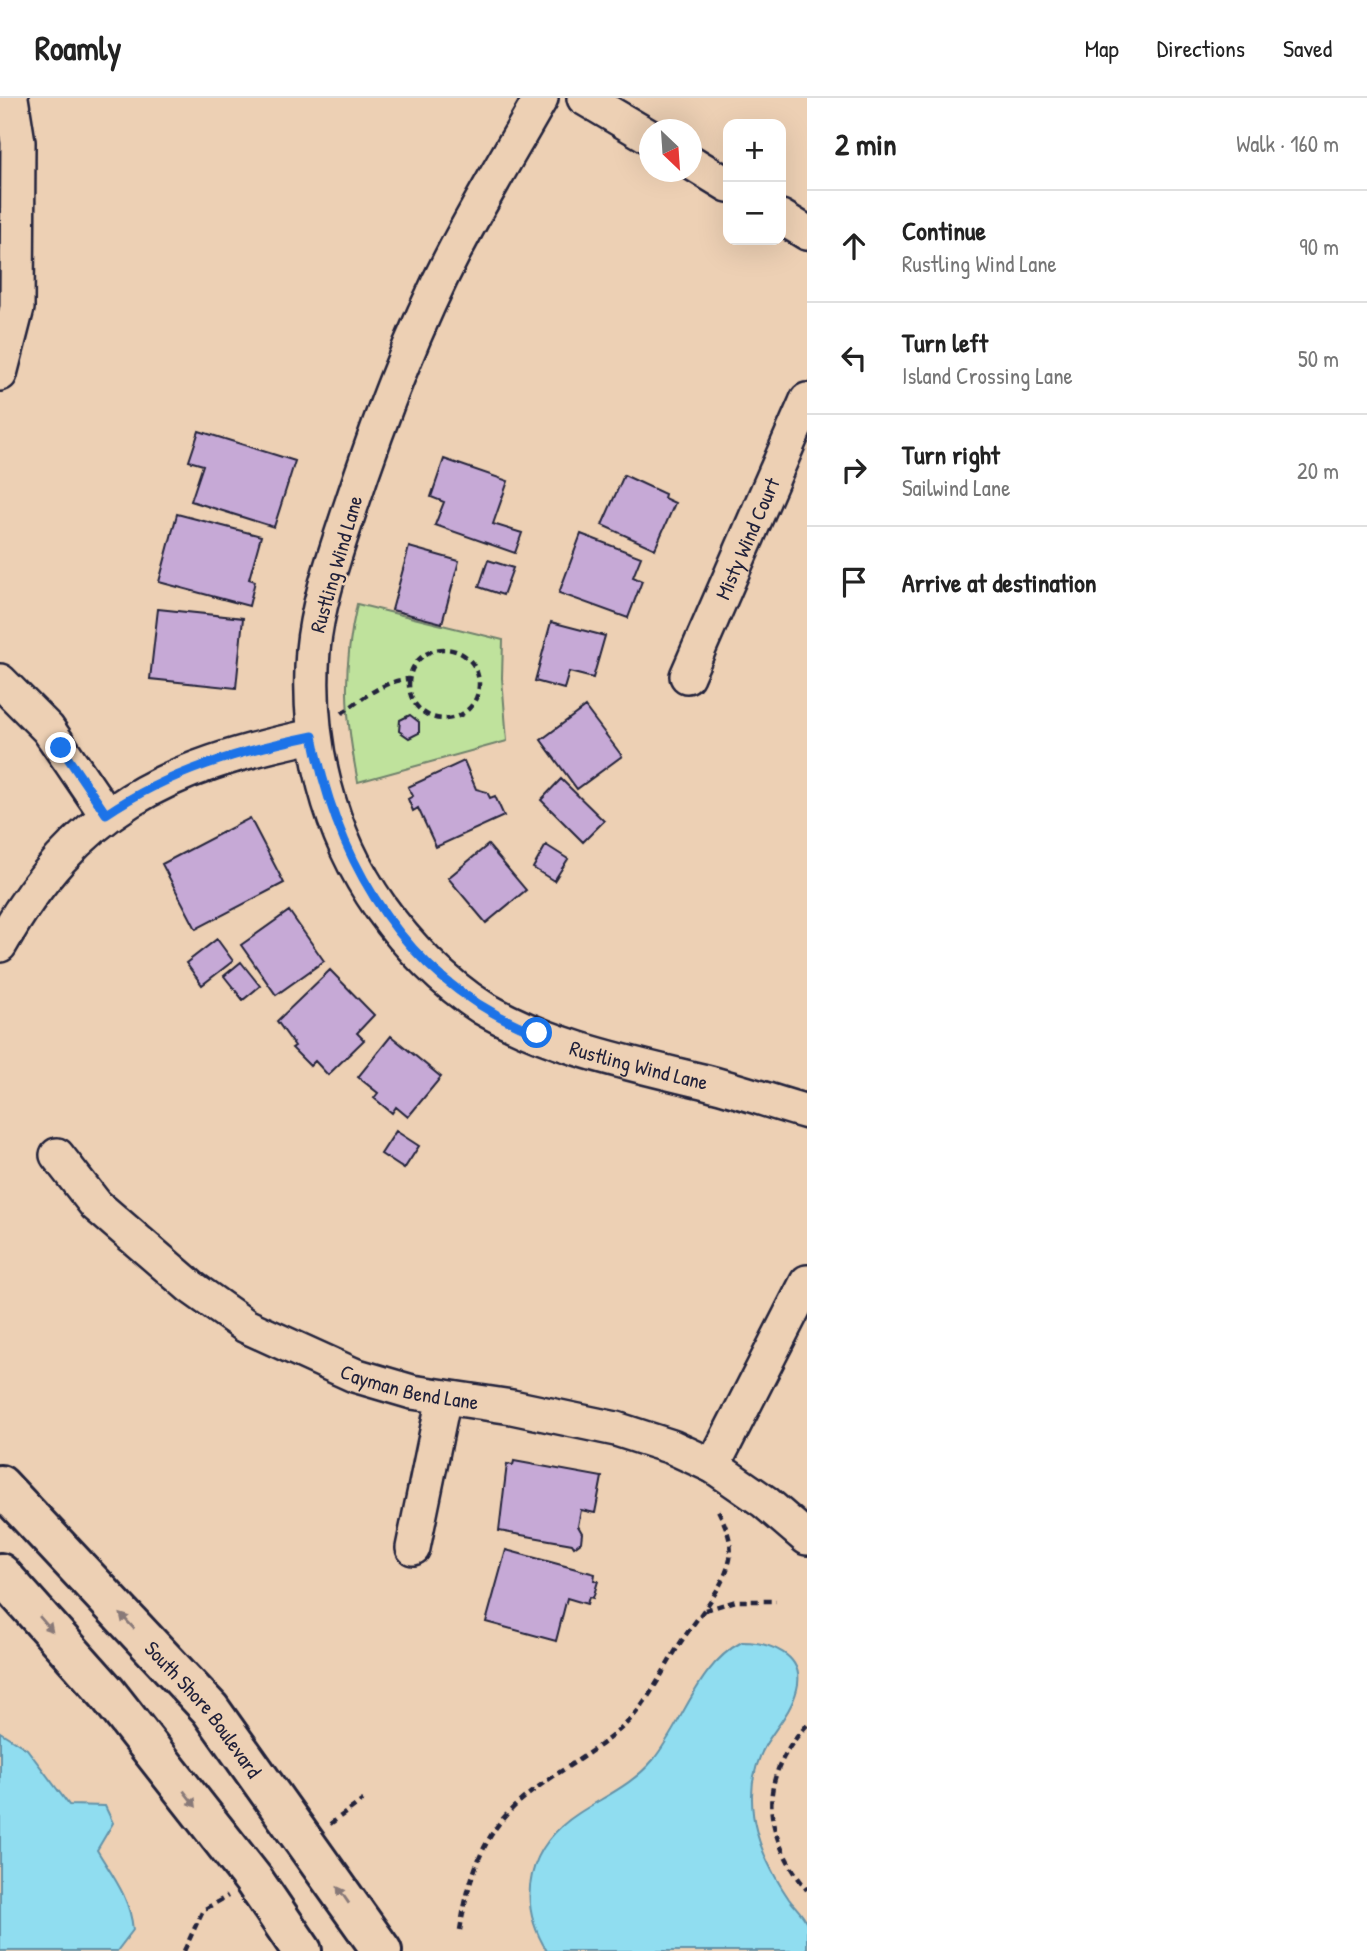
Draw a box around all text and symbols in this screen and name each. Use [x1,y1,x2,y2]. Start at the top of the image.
text: Roamly [35,26,121,70]
text: Map [1085,32,1119,64]
text: Directions [1157,32,1245,64]
text: Saved [1283,32,1332,64]
north arrow [639,119,702,182]
map controls [723,119,786,245]
button: + [723,119,786,182]
text: 2 min [835,124,897,164]
text: Walk · 160 m [1236,128,1339,159]
button: − [723,182,786,245]
text: Continue [902,213,986,248]
icon: ahead [835,227,873,265]
text: 90 m [1299,231,1339,262]
text: Rustling Wind Lane [902,248,1057,279]
text: Turn left [902,325,988,360]
icon: left [835,339,873,377]
text: 50 m [1298,343,1339,374]
text: Island Crossing Lane [902,360,1073,391]
text: Turn right [902,437,1000,472]
icon: right [835,451,873,489]
text: 20 m [1297,455,1339,486]
street label: Misty Wind Court [708,472,786,604]
text: Sailwind Lane [902,472,1010,503]
street label: Rustling Wind Lane [303,492,369,636]
icon: arrive [835,563,873,601]
text: Arrive at destination [902,565,1097,600]
route end [45,732,76,763]
route start [521,1017,552,1048]
street label: Rustling Wind Lane [566,1033,711,1096]
street label: Cayman Bend Lane [336,1356,481,1416]
one-way arrow [119,1612,135,1630]
one-way arrow [38,1615,54,1633]
street label: South Shore Boulevard [138,1634,269,1783]
one-way arrow [183,1790,198,1808]
one-way arrow [336,1886,350,1904]

